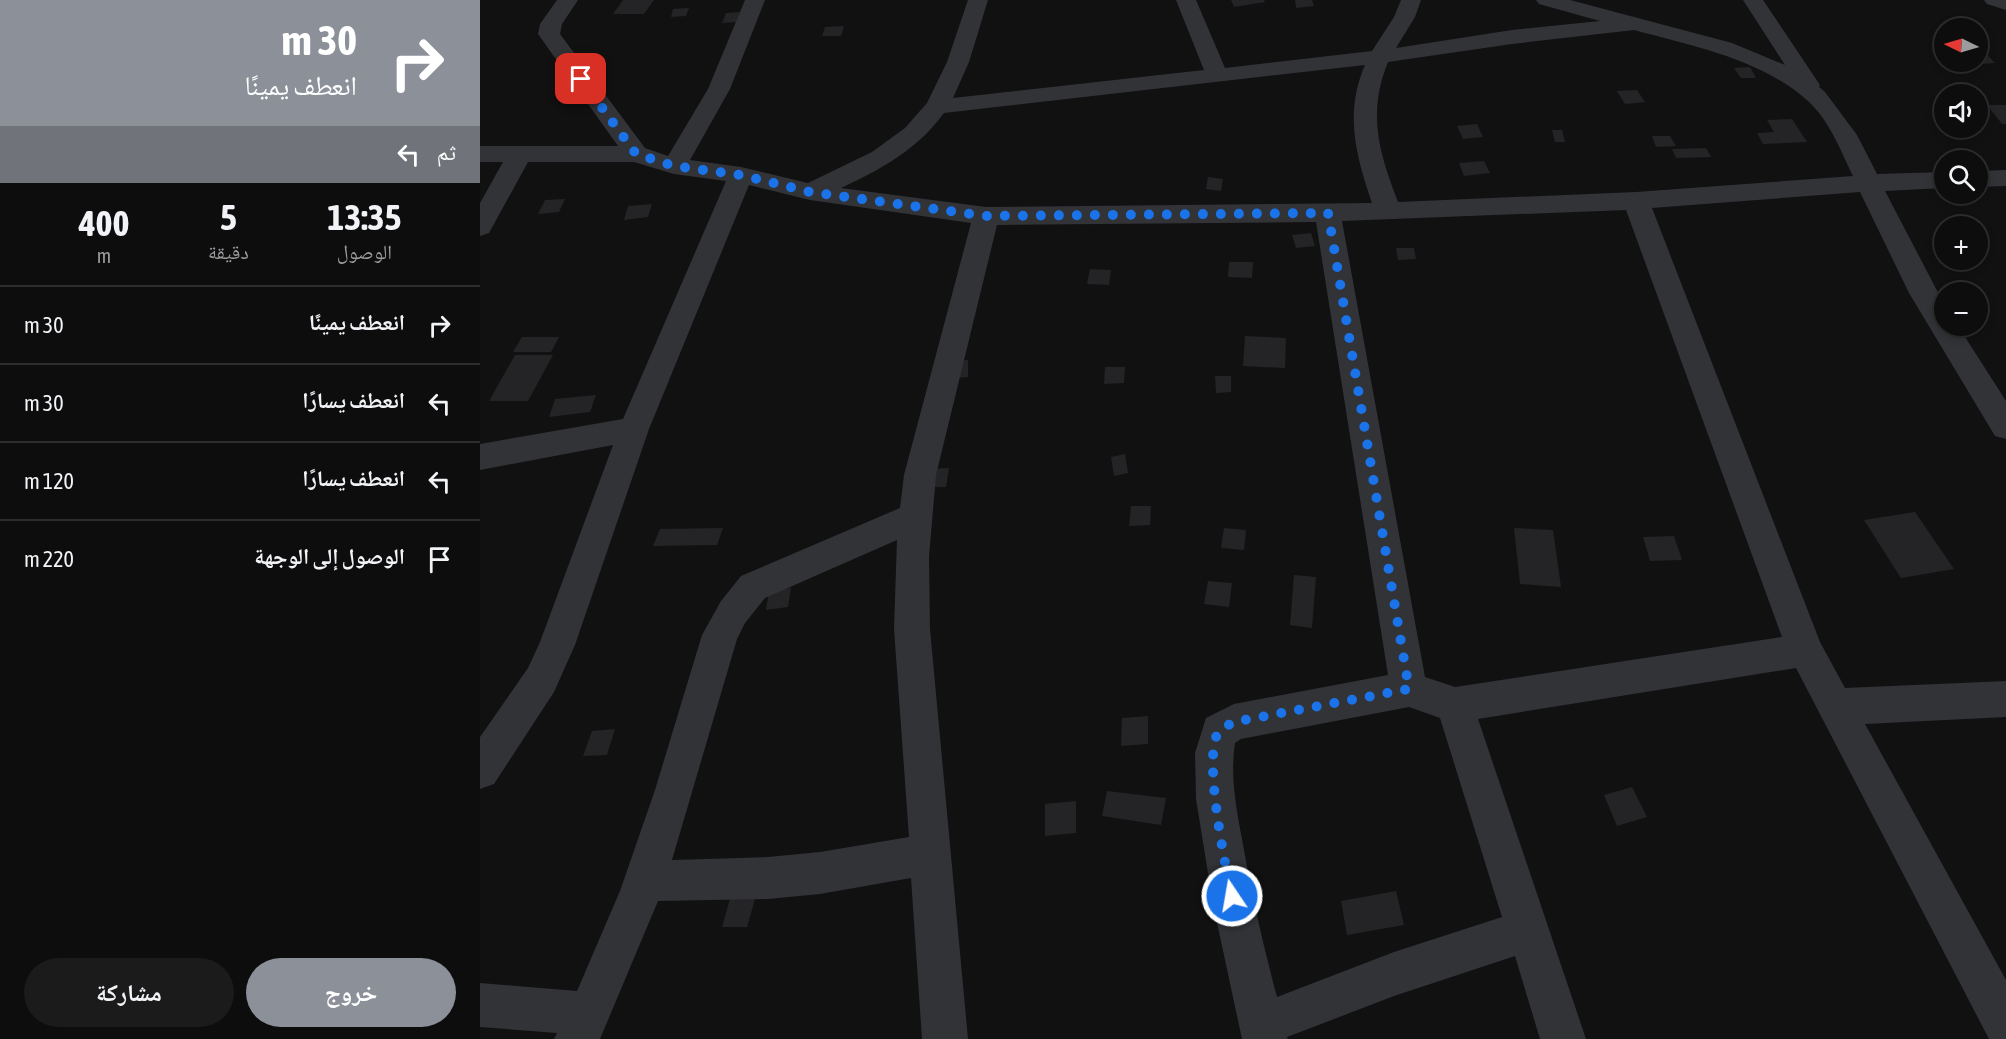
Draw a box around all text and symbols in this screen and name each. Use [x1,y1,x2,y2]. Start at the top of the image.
text: 30 m [282,16,357,64]
north arrow [1934,18,1988,72]
map controls [1934,18,1988,336]
icon: right [378,24,456,102]
pin [555,53,606,104]
icon: arrive [564,62,597,95]
text: انعطف يمينًا [244,70,357,101]
button: sound [1934,84,1988,138]
icon: left [392,138,425,171]
text: ثم [437,139,456,165]
button: search [1934,150,1988,204]
text: 5 [220,196,237,238]
text: 13:35 [327,196,401,238]
text: 400 [79,202,129,244]
button: + [1934,216,1988,270]
text: دقيقة [208,240,249,263]
text: الوصول [337,240,392,263]
text: m [97,244,111,267]
button: − [1934,282,1988,336]
text: انعطف يمينًا [309,309,405,335]
icon: right [423,309,456,342]
text: 30 m [24,312,64,338]
text: انعطف يسارًا [302,387,405,413]
icon: left [423,387,456,420]
text: 30 m [24,390,64,416]
text: انعطف يسارًا [302,465,405,491]
icon: left [423,465,456,498]
text: 120 m [24,468,74,494]
text: الوصول إلى الوجهة [254,543,405,569]
icon: arrive [423,543,456,576]
text: 220 m [24,546,74,572]
position arrow [1200,864,1264,928]
button: مشاركة [24,958,234,1027]
button: خروج [246,958,456,1027]

